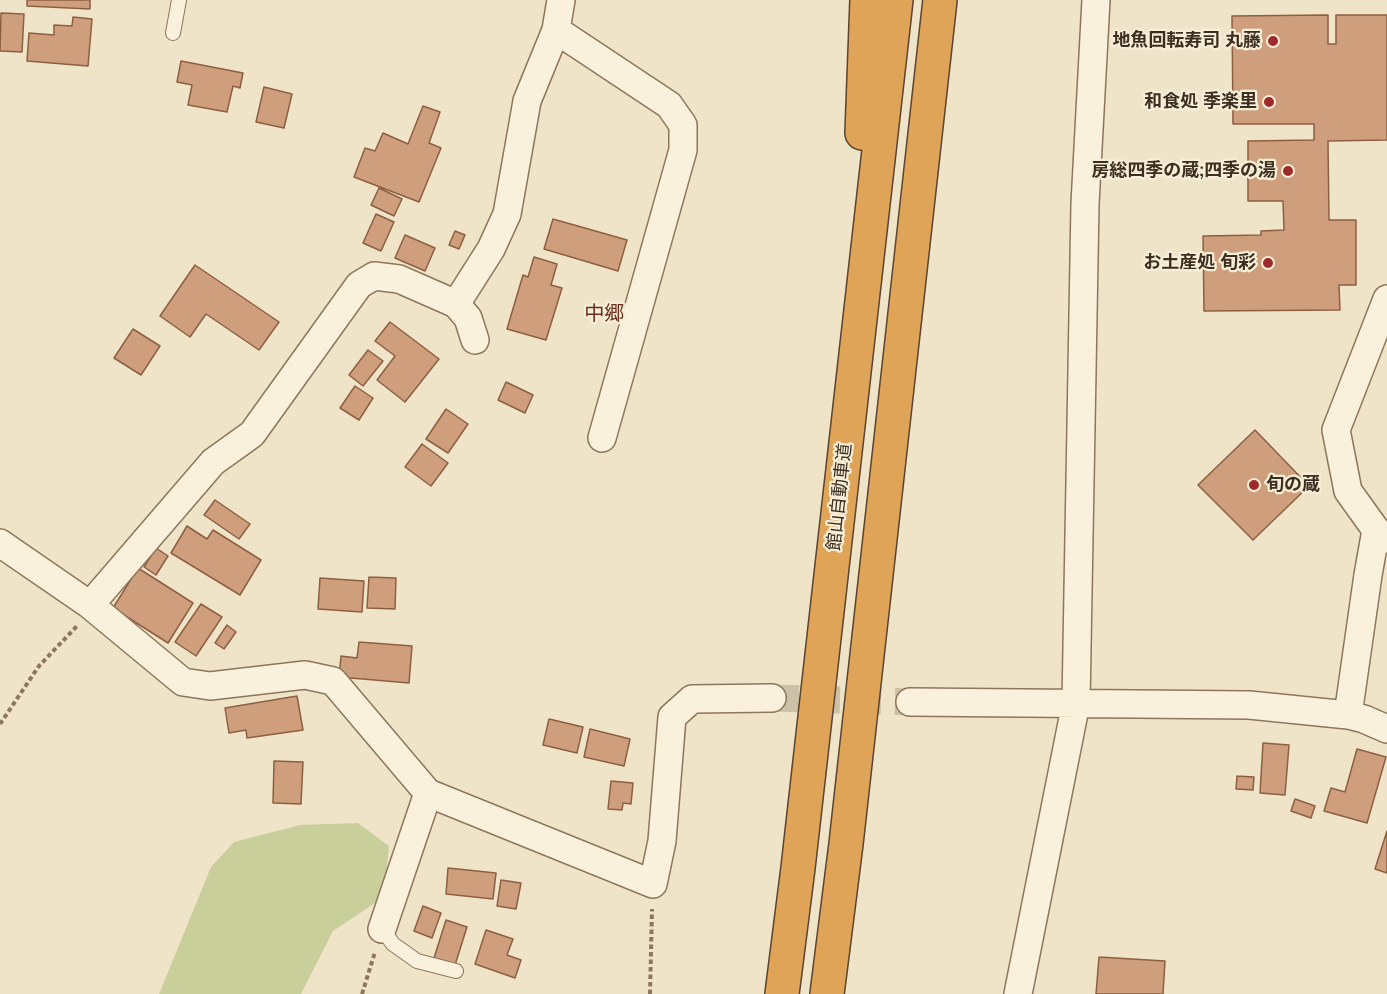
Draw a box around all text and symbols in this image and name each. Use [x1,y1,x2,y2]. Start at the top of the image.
place label: 地魚回転寿司 丸藤 [1112,30,1261,52]
marker: 地魚回転寿司 丸藤 [1266,34,1280,48]
place label: 和食処 季楽里 [1144,91,1257,113]
marker: 和食処 季楽里 [1262,95,1276,109]
place label: 房総四季の蔵;四季の湯 [1091,160,1276,182]
marker: 房総四季の蔵;四季の湯 [1281,164,1295,178]
place label: お土産処 旬彩 [1143,252,1256,274]
marker: お土産処 旬彩 [1261,256,1275,270]
district label: 中郷 [584,302,624,326]
street label: 館山自動車道 [824,442,856,552]
place label: 旬の蔵 [1266,474,1320,496]
marker: 旬の蔵 [1247,478,1261,492]

